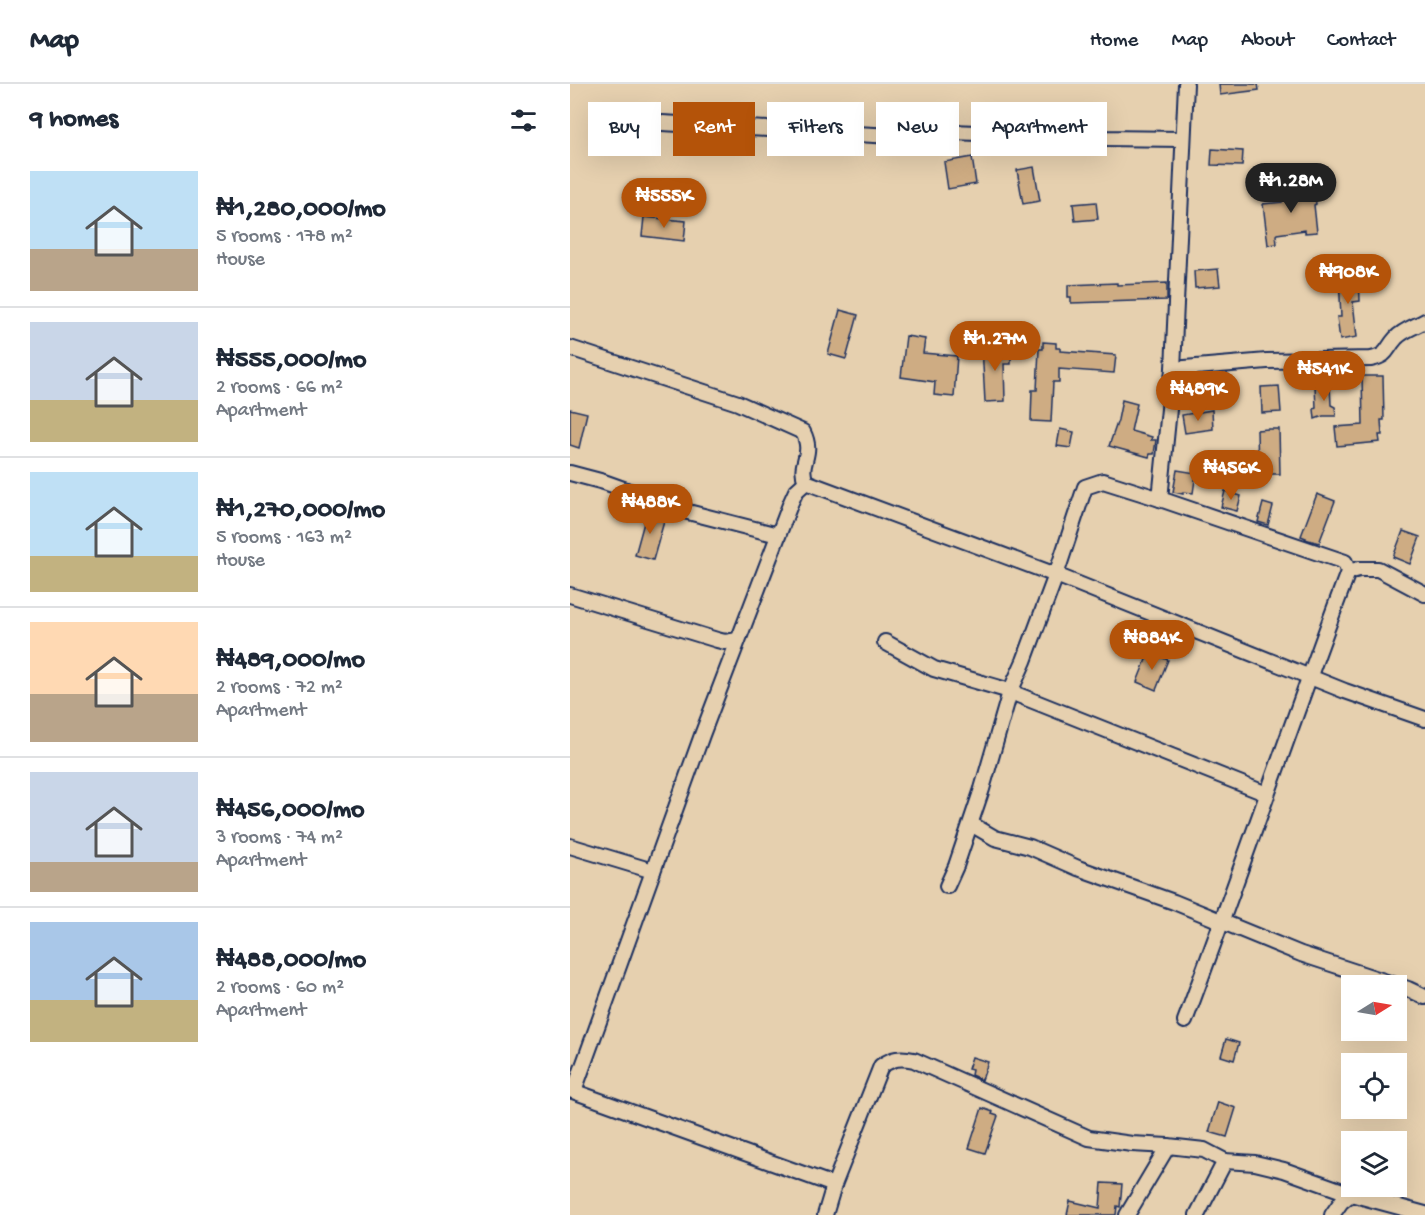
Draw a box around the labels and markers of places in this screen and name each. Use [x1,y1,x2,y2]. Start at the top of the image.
pin: ₦1.28M [1242,163,1340,214]
pin: ₦555K [622,178,706,229]
pin: ₦908K [1306,254,1390,305]
pin: ₦1.27M [946,321,1044,372]
pin: ₦541K [1282,351,1366,402]
pin: ₦489K [1156,371,1240,422]
pin: ₦456K [1189,450,1273,501]
pin: ₦488K [608,484,692,535]
pin: ₦884K [1110,620,1194,671]

